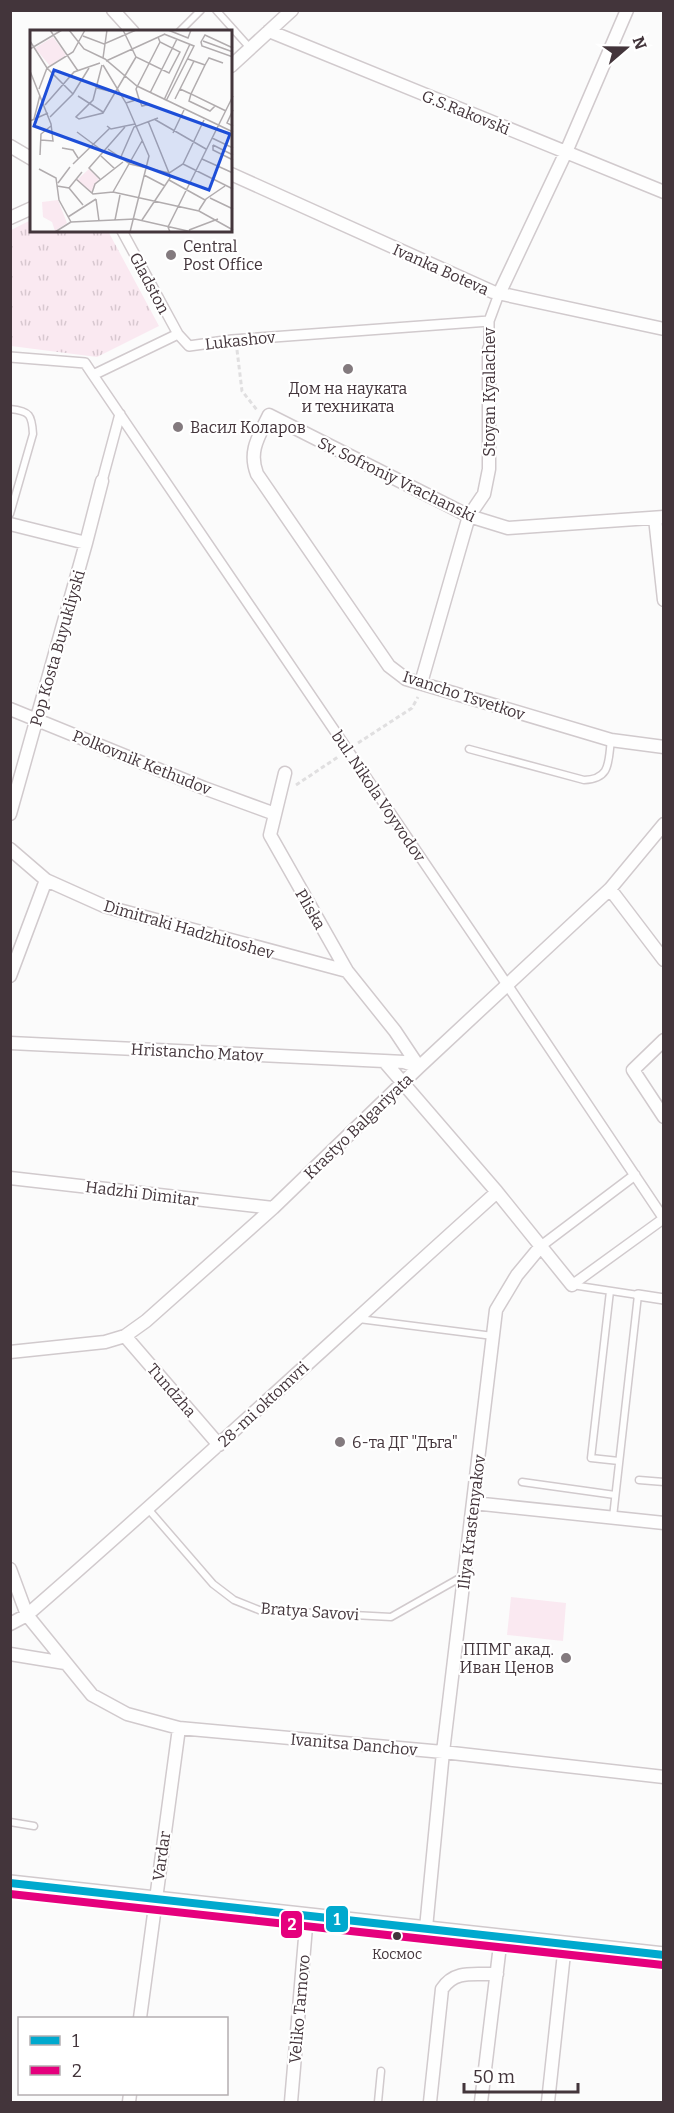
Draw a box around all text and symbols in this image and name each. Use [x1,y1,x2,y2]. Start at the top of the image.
north arrow [596,18,656,78]
inset map [30,30,232,232]
text: N [629,34,651,52]
street label: G.S.Rakovski [419,86,513,139]
place label: Central Post Office [183,237,263,274]
street label: Ivanka Boteva [390,240,492,299]
marker: Central Post Office [164,248,178,262]
street label: Gladston [125,249,174,317]
street label: Lukashov [204,327,277,354]
street label: Stoyan Kyalachev [480,327,499,457]
marker: Дом на науката и техниката [341,362,355,376]
place label: Дом на науката и техниката [289,379,408,416]
place label: Васил Коларов [190,418,306,437]
marker: Васил Коларов [171,420,185,434]
street label: Sv. Sofroniy Vrachanski [315,433,479,526]
street label: Pop Kosta Buyukliyski [26,568,89,728]
street label: Ivancho Tsvetkov [401,667,528,724]
street label: Polkovnik Kethudov [70,726,214,799]
street label: bul. Nikola Voyvodov [328,727,430,866]
street label: Pliska [291,886,330,933]
street label: Dimitraki Hadzhitoshev [102,896,277,963]
street label: Hristancho Matov [130,1040,264,1065]
street label: Krastyo Balgariyata [300,1069,417,1183]
street label: Hadzhi Dimitar [84,1177,200,1210]
street label: 28-mi oktomvri [214,1358,313,1451]
street label: Tundzha [143,1360,200,1421]
place label: 6-та ДГ "Дъга" [352,1433,458,1452]
marker: 6-та ДГ "Дъга" [333,1435,347,1449]
street label: Iliya Krastenyakov [454,1453,489,1591]
street label: Bratya Savovi [260,1599,360,1624]
place label: ППМГ акад. Иван Ценов [460,1640,554,1677]
marker: ППМГ акад. Иван Ценов [559,1651,573,1665]
street label: Ivanitsa Danchov [290,1729,419,1760]
street label: Vardar [149,1830,174,1882]
line badge: 1 [325,1905,349,1933]
line badge: 2 [280,1910,303,1939]
text: 1 [334,1910,341,1929]
text: 2 [287,1915,297,1934]
marker: Космос [391,1930,403,1942]
place label: Космос [372,1946,422,1963]
street label: Veliko Tarnovo [285,1954,314,2064]
legend [18,2017,228,2095]
text: 1 [72,2030,80,2052]
scale bar [464,2056,578,2094]
text: 2 [72,2060,82,2082]
text: 50 m [473,2066,515,2088]

